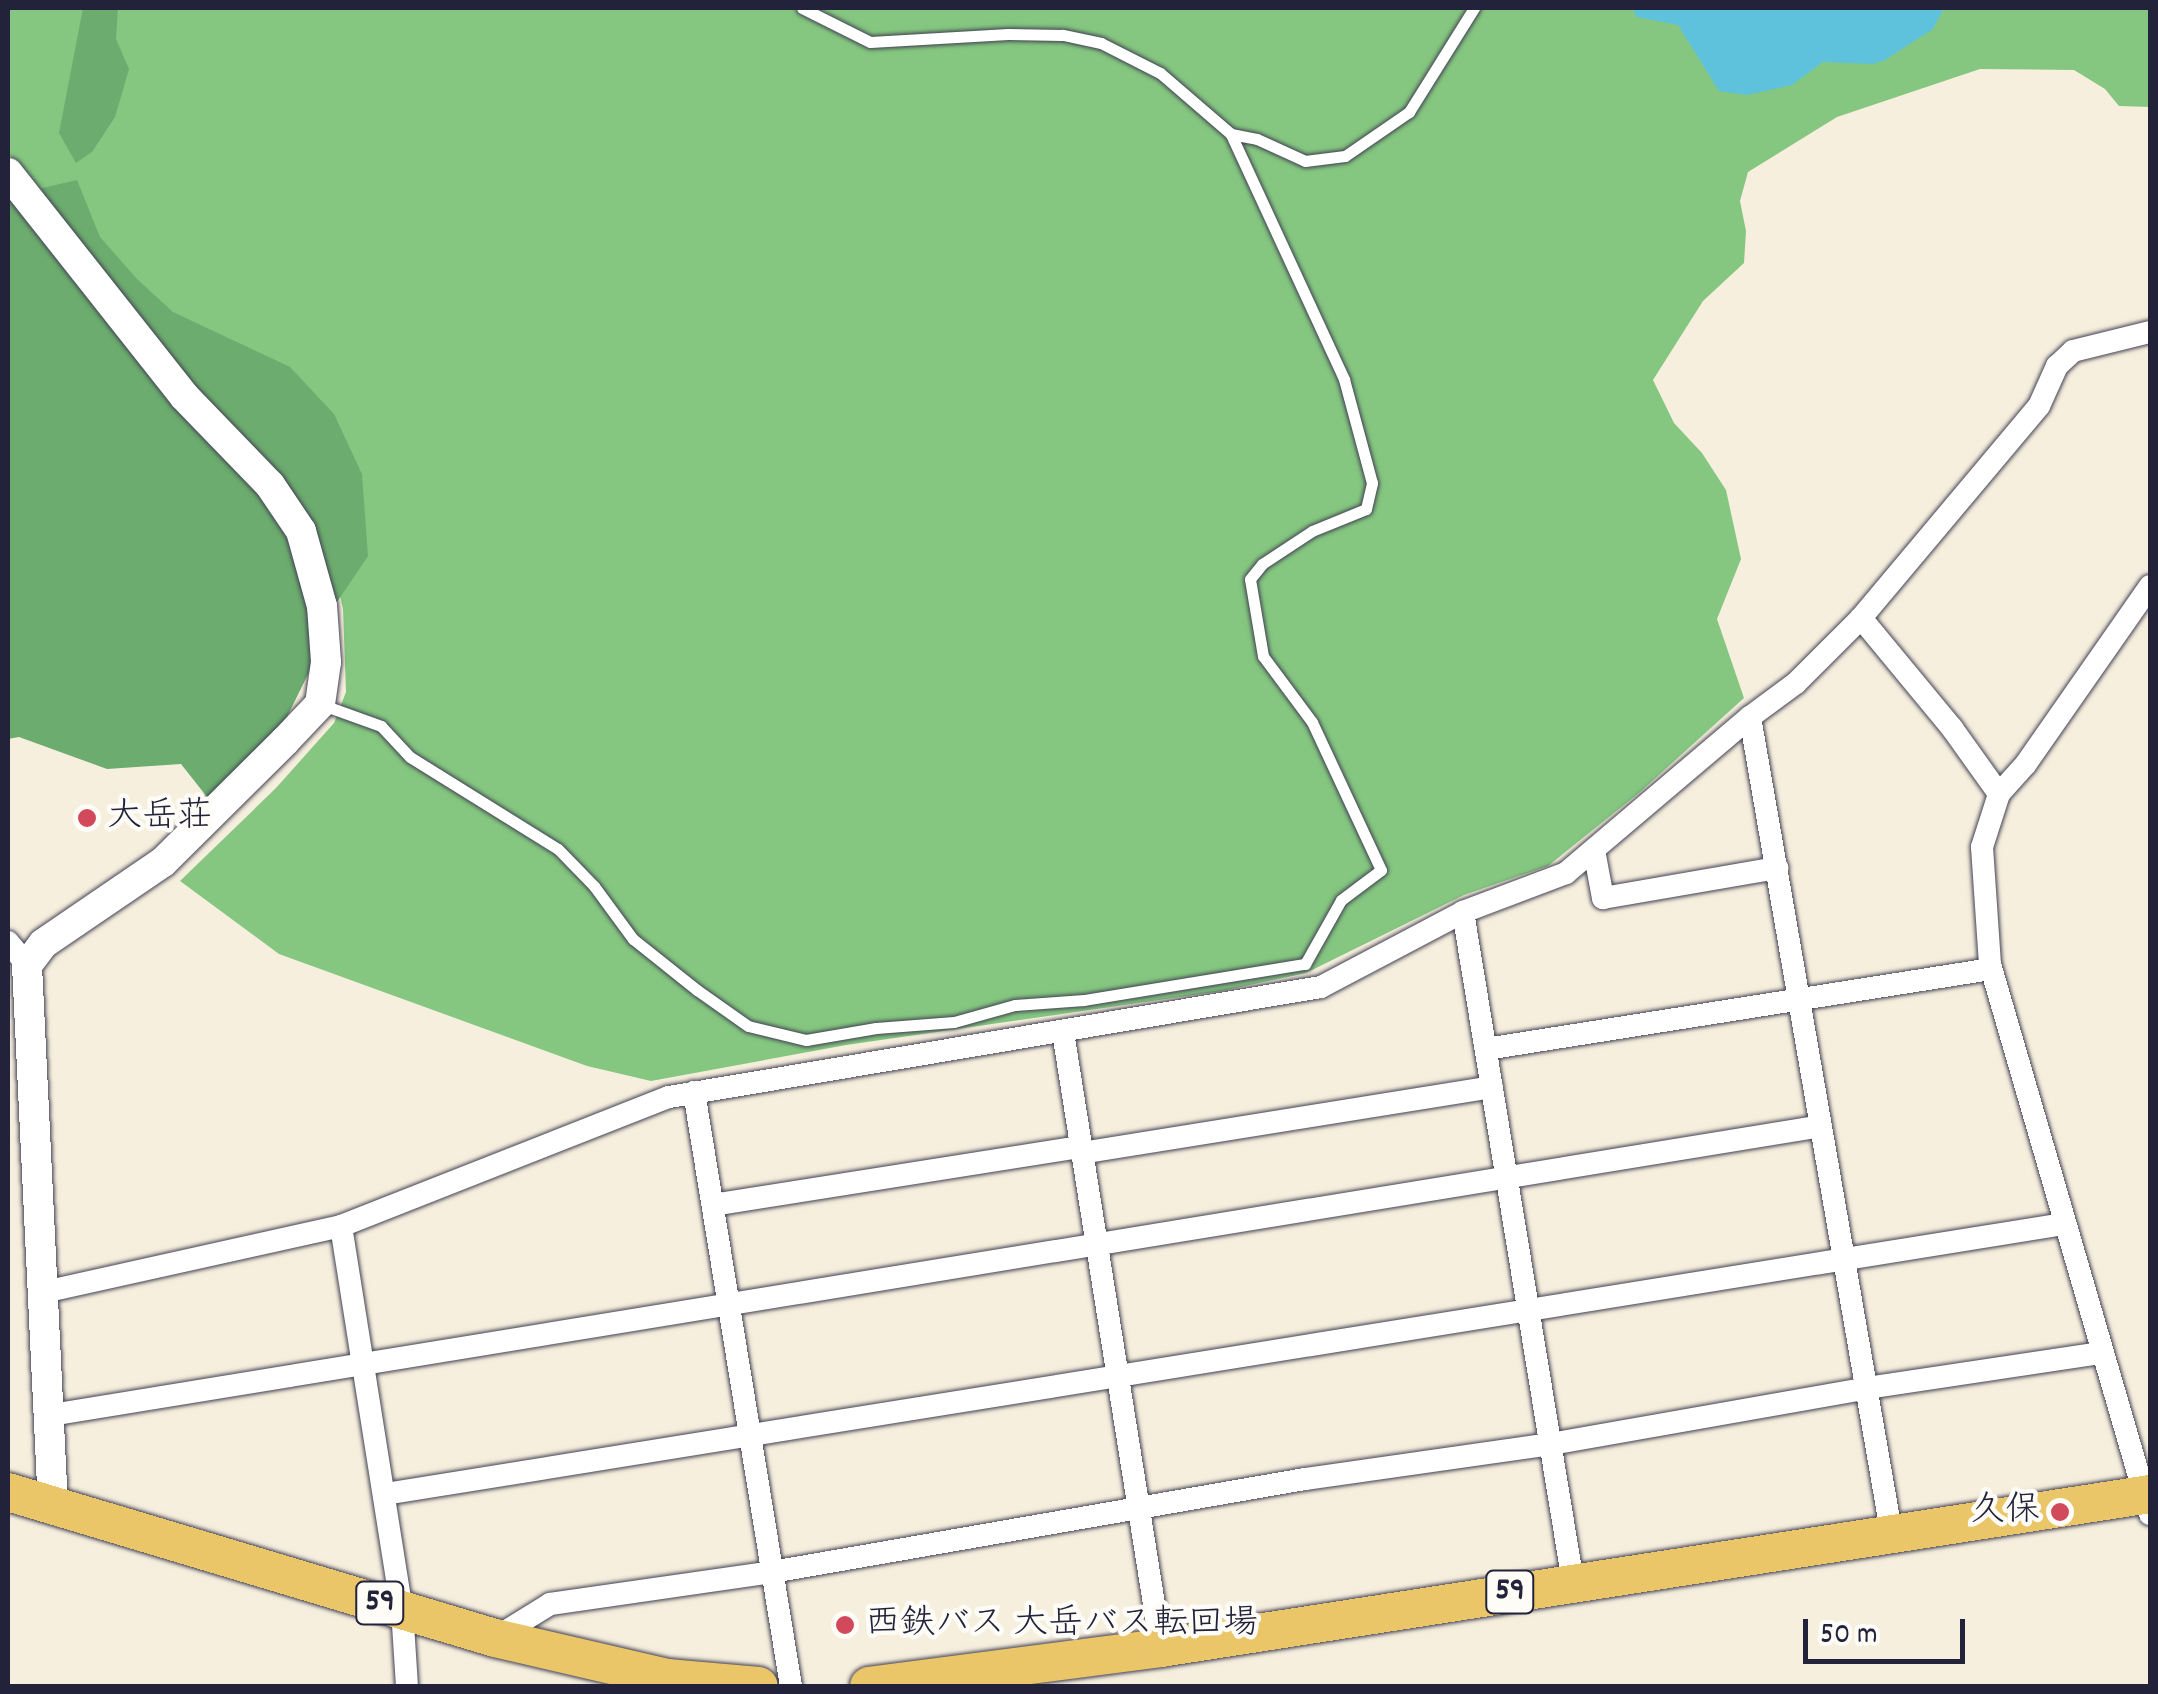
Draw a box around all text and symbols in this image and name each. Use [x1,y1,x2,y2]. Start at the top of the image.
place label: 大岳荘 [107,797,212,839]
marker: 大岳荘 [76,807,98,829]
place label: 久保 [1970,1491,2040,1533]
marker: 久保 [2049,1501,2071,1523]
road number: 59 [1485,1565,1535,1619]
road number: 59 [355,1576,405,1630]
scale bar [1808,1599,1970,1661]
place label: 西鉄バス 大岳バス転回場 [865,1604,1258,1646]
marker: 西鉄バス 大岳バス転回場 [834,1614,856,1636]
text: 50 m [1820,1615,1878,1658]

